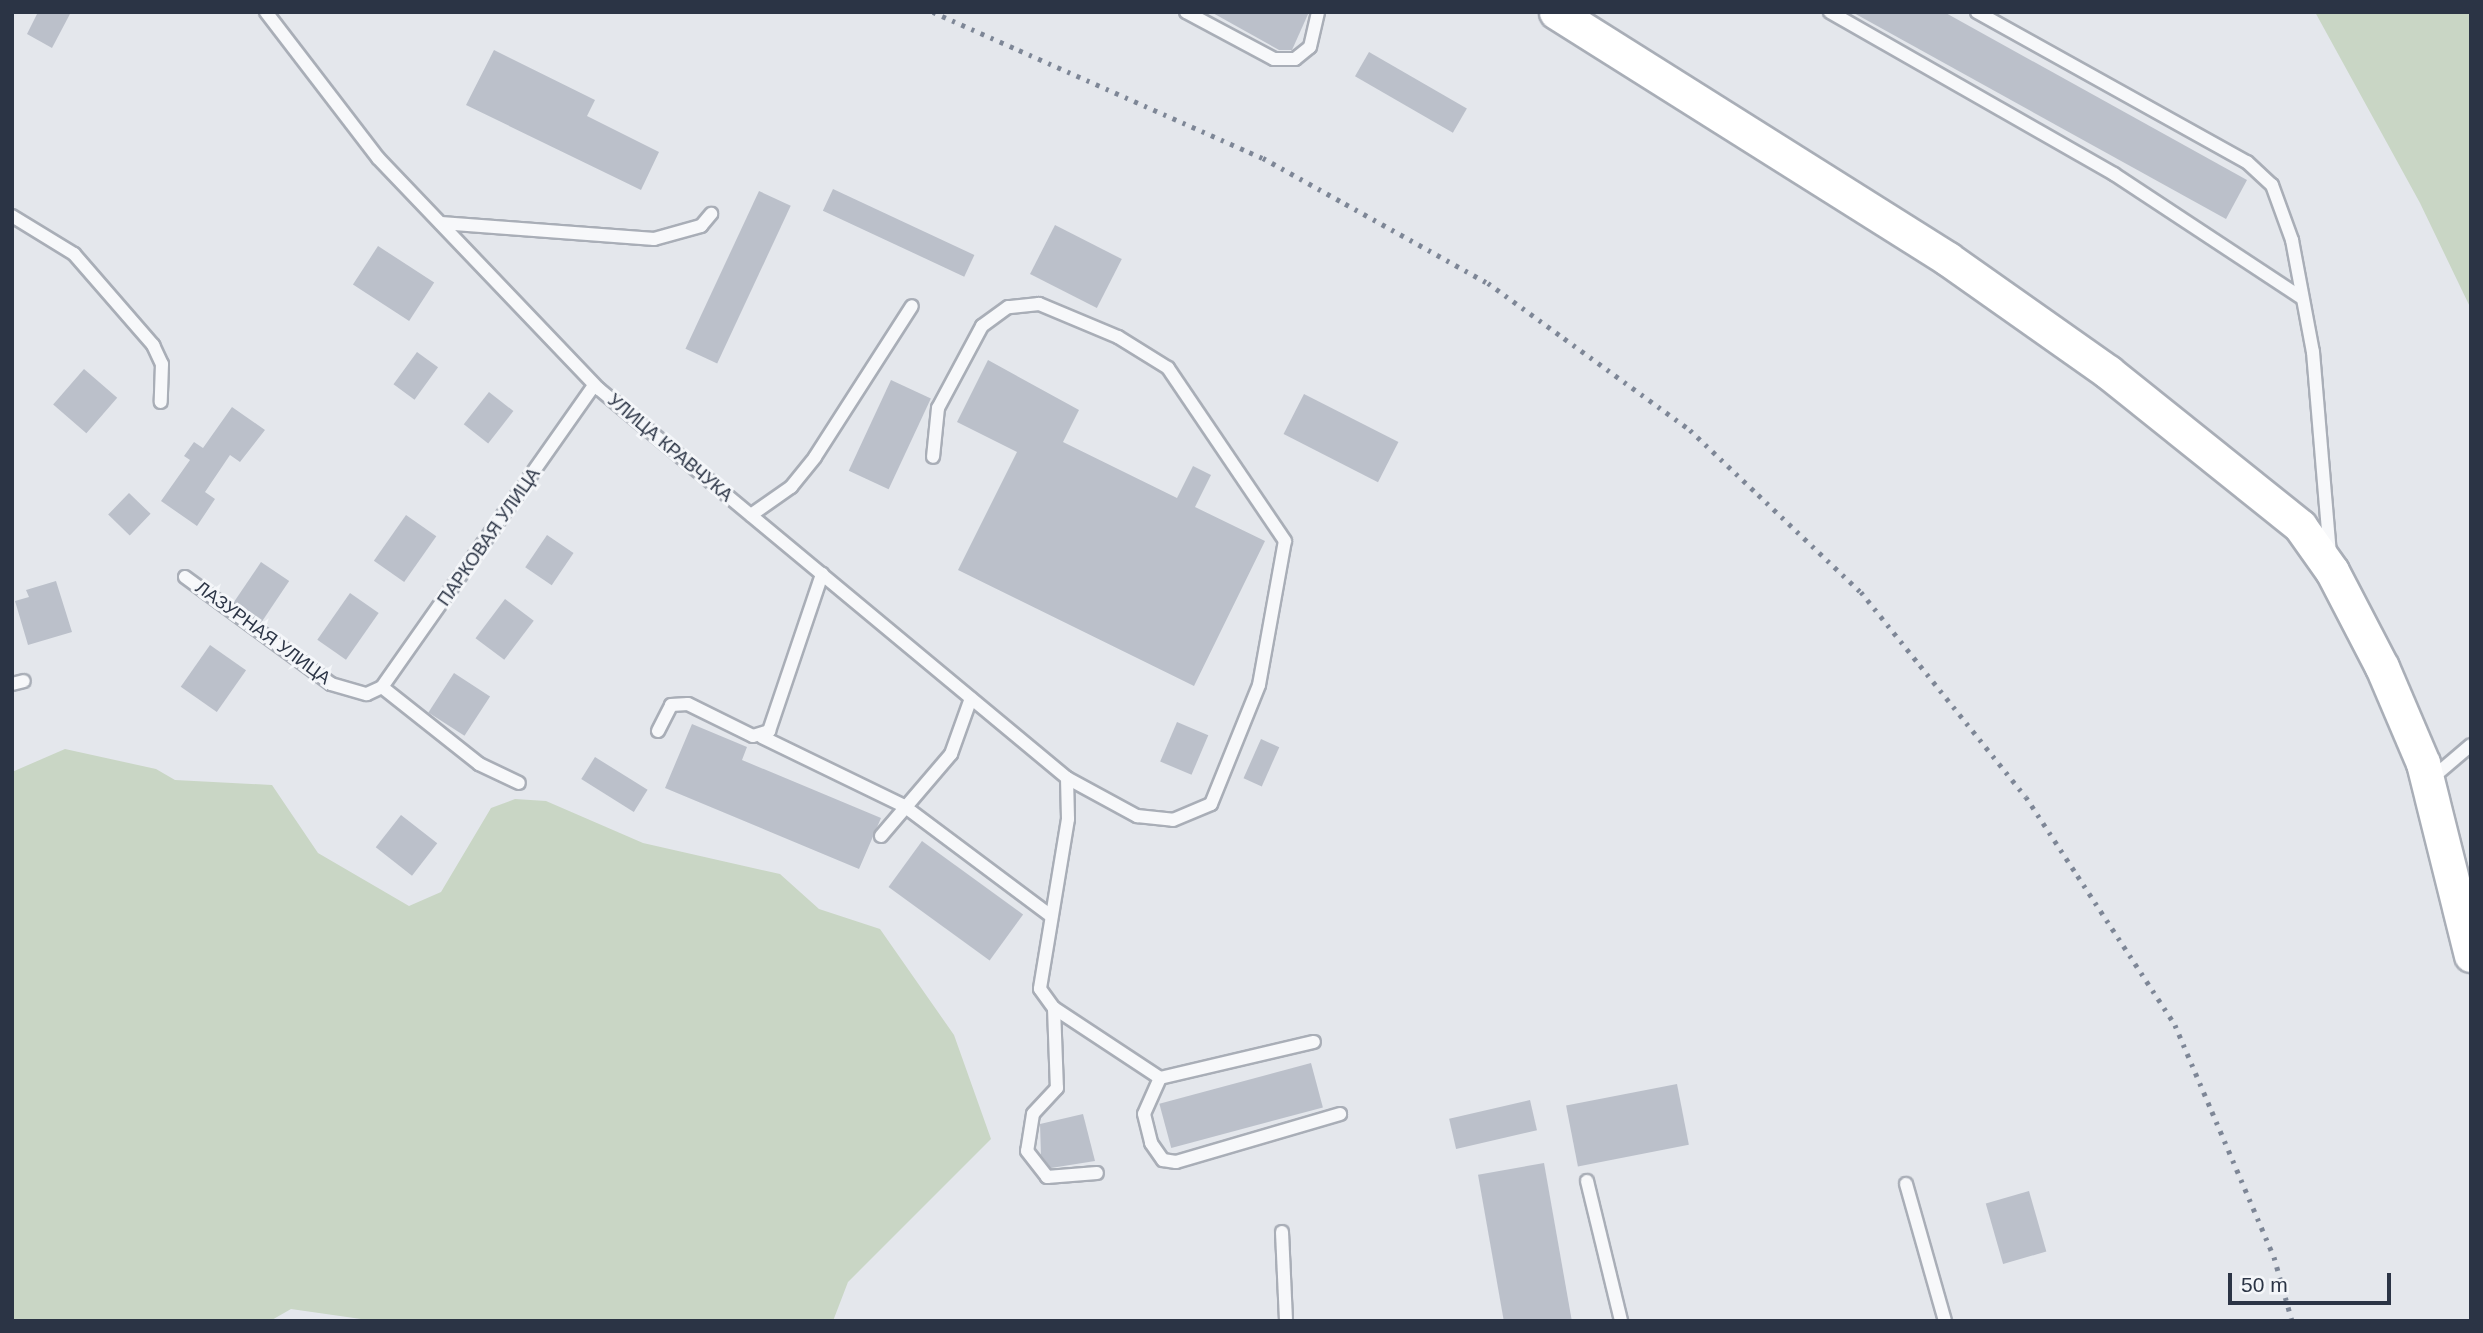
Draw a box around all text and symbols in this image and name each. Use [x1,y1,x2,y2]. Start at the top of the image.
street label: УЛИЦА КРАВЧУКА [603,389,737,507]
street label: ПАРКОВАЯ УЛИЦА [433,464,545,610]
street label: ЛАЗУРНАЯ УЛИЦА [191,577,335,689]
scale bar [2231,1260,2394,1304]
text: 50 m [2241,1273,2288,1296]

